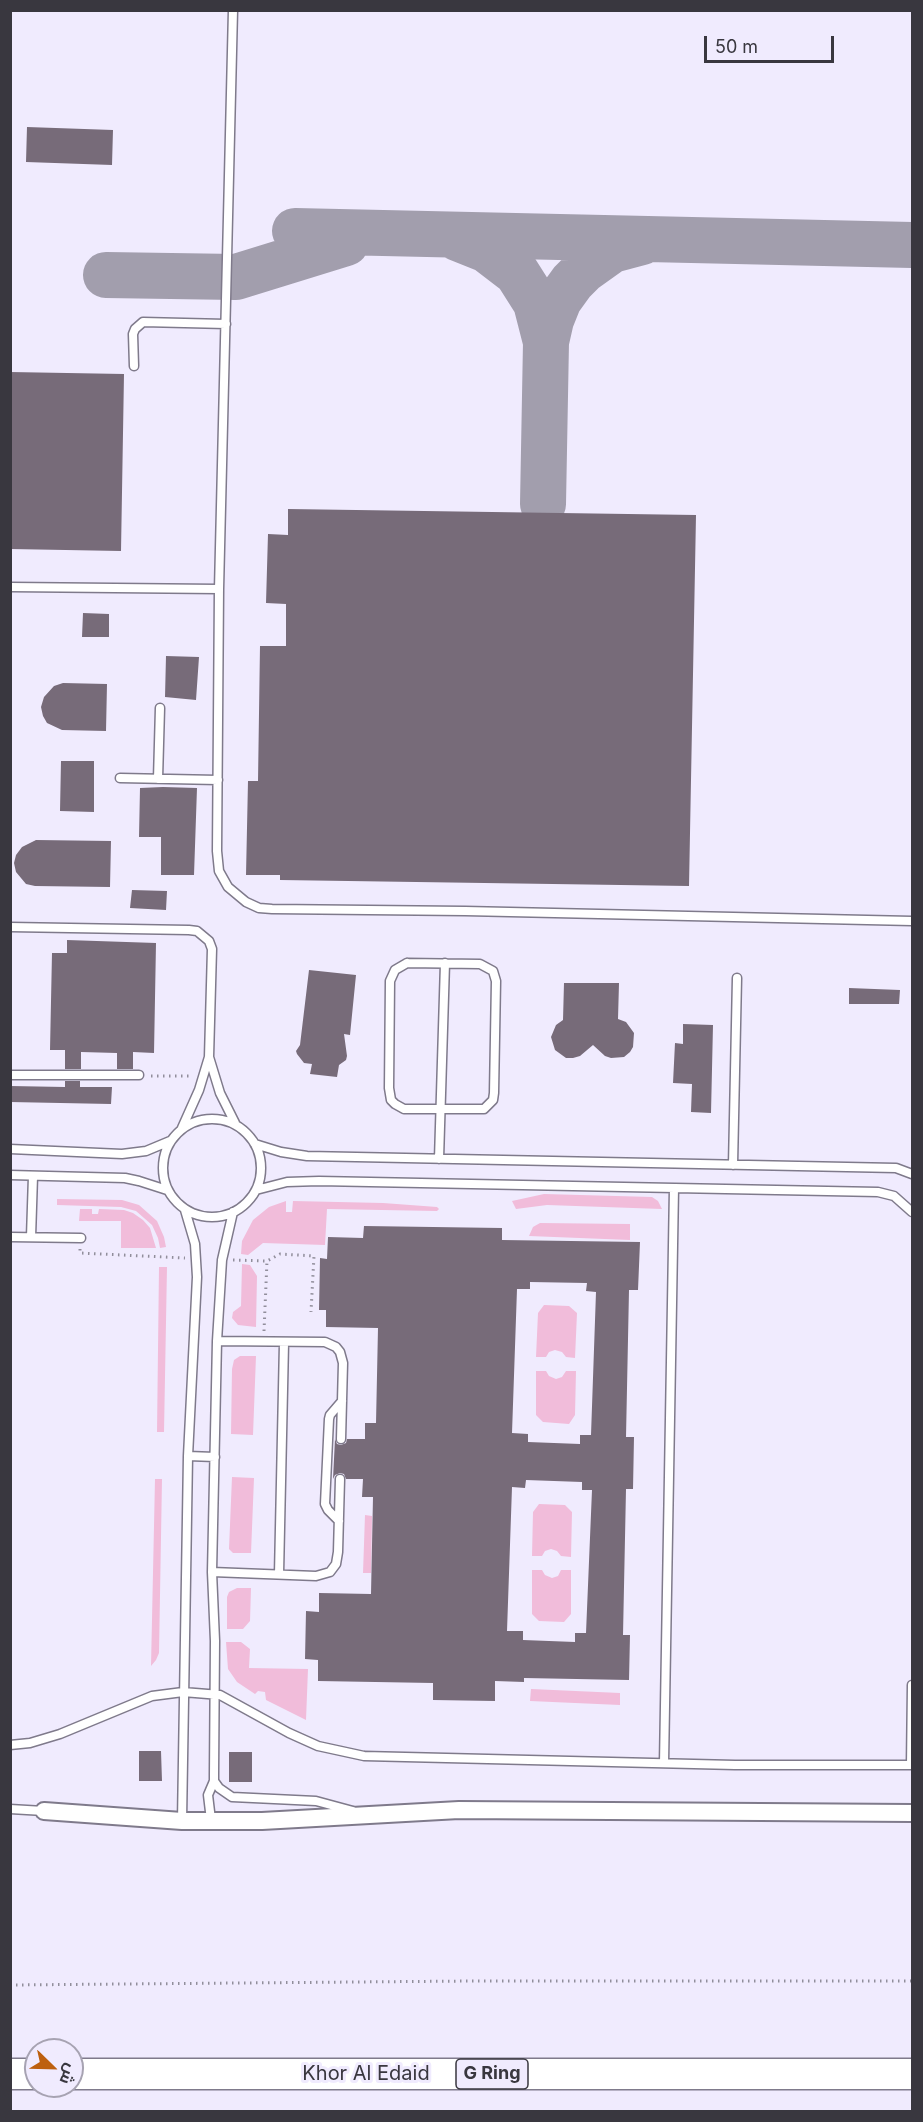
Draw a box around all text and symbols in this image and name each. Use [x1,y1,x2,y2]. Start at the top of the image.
scale bar [707,24,838,62]
text: 50 m [715,36,758,57]
north arrow [24,2038,84,2098]
road number: G Ring [456,2059,528,2089]
text: ش [56,2061,82,2088]
street label: Khor Al Edaid [302,2062,430,2086]

